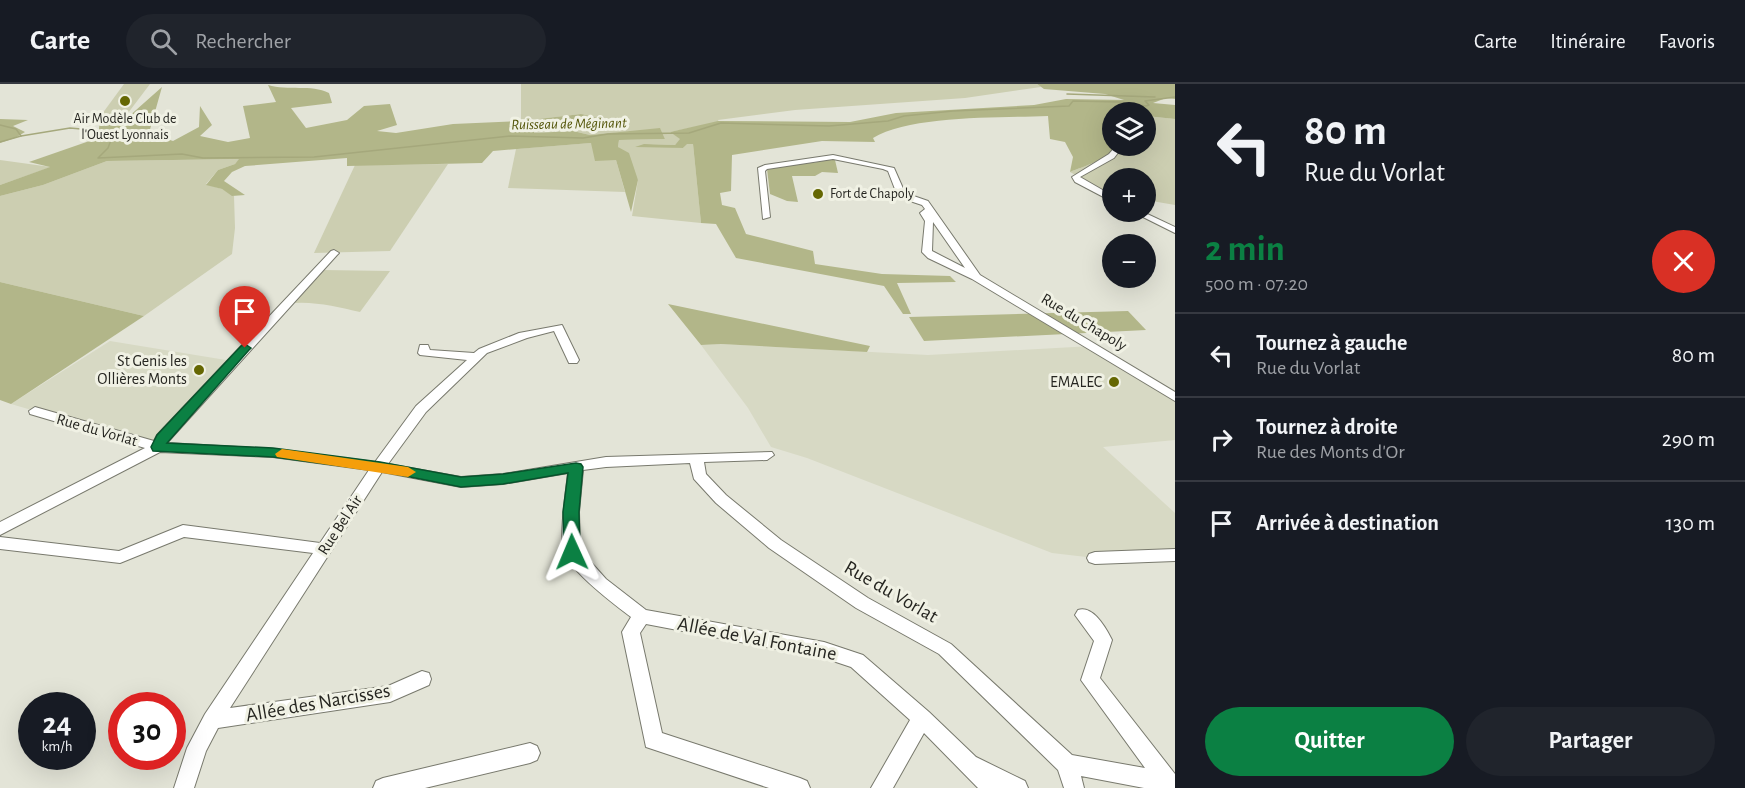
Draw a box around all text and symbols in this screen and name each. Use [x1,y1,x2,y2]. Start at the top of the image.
search box [126,14,546,68]
icon: search [147,25,180,58]
text: Carte [30,27,90,55]
text: Rechercher [195,30,291,52]
text: Carte [1474,31,1517,52]
text: Itinéraire [1550,31,1626,52]
text: Favoris [1659,31,1715,52]
marker: Air Modèle Club de l'Ouest Lyonnais [118,94,132,108]
map controls [1102,102,1156,288]
button: layers [1102,102,1156,156]
icon: left [1205,108,1283,186]
text: 80 m [1304,110,1387,152]
place label: Air Modèle Club de l'Ouest Lyonnais [74,112,176,142]
water label: Ruisseau de Méginant [511,115,627,133]
text: Rue du Vorlat [1304,159,1445,186]
button: + [1102,168,1156,222]
marker: Fort de Chapoly [811,187,825,201]
place label: Fort de Chapoly [830,187,914,201]
button: close [1652,230,1715,293]
text: 2 min [1205,231,1285,267]
button: − [1102,234,1156,288]
text: 500 m · 07:20 [1205,274,1308,294]
pin [219,286,270,348]
street label: Rue du Chapoly [1038,290,1130,355]
icon: arrive [228,295,261,328]
text: Tournez à gauche [1256,332,1407,354]
icon: left [1205,339,1238,372]
text: 80 m [1672,344,1715,366]
place label: St Genis les Ollières Monts [97,353,187,387]
text: Rue du Vorlat [1256,358,1360,378]
marker: St Genis les Ollières Monts [192,363,206,377]
place label: EMALEC [1050,374,1102,390]
marker: EMALEC [1107,375,1121,389]
street label: Rue du Vorlat [55,411,139,449]
text: Tournez à droite [1256,416,1398,438]
icon: right [1205,423,1238,456]
text: 290 m [1662,428,1715,450]
text: Rue des Monts d'Or [1256,442,1405,462]
street label: Rue Bel Air [315,492,366,558]
icon: arrive [1205,507,1238,540]
text: Arrivée à destination [1256,512,1439,534]
text: 130 m [1666,512,1715,534]
position arrow [540,520,604,584]
street label: Rue du Vorlat [841,557,942,627]
street label: Allée de Val Fontaine [676,614,838,664]
street label: Allée des Narcisses [244,680,392,726]
speed limit sign: 30 [108,692,186,770]
button: Quitter [1205,707,1454,776]
button: Partager [1466,707,1715,776]
text: 24 [42,709,72,739]
text: km/h [42,739,72,754]

